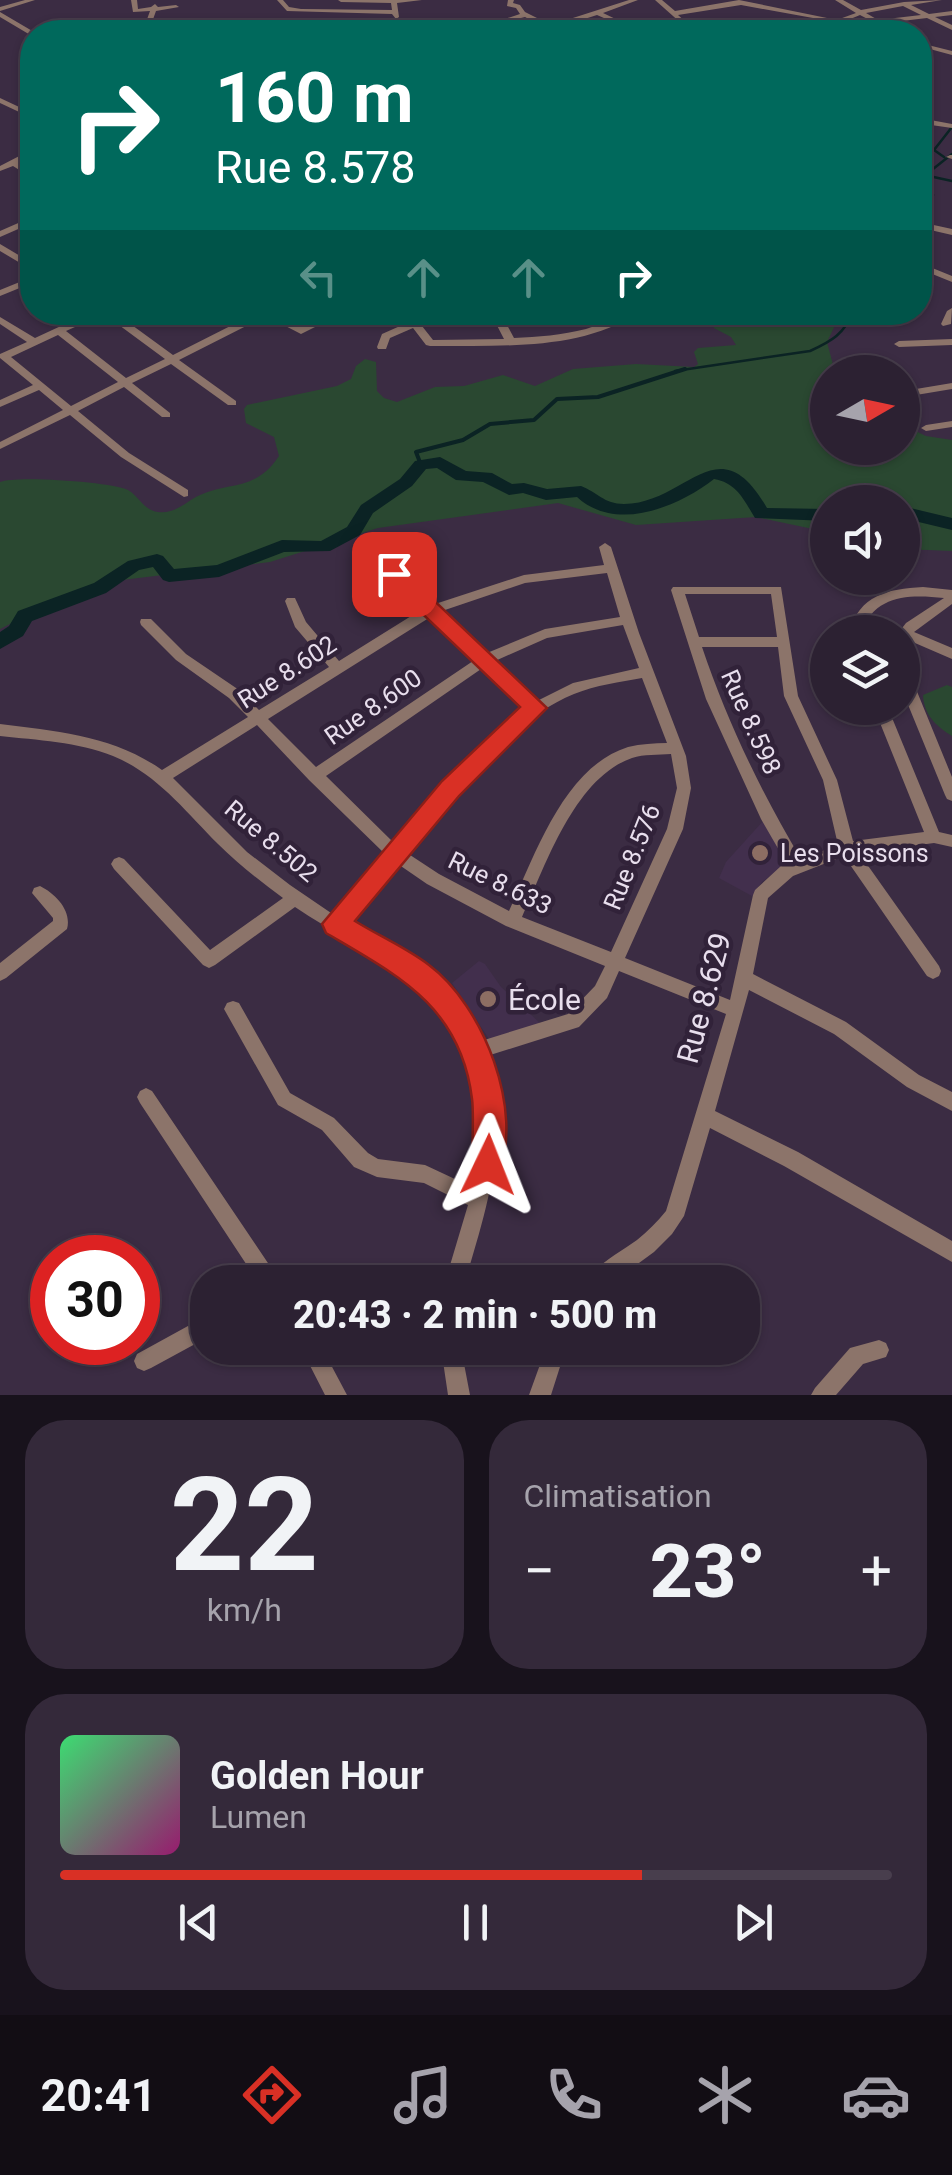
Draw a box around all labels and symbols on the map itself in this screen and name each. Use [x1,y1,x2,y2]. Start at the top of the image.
north arrow [810,355,920,465]
pin [352,532,437,617]
street label: Rue 8.602 [232,629,342,715]
street label: Rue 8.600 [319,663,427,751]
street label: Rue 8.598 [715,665,787,779]
street label: Rue 8.502 [219,794,323,888]
street label: Rue 8.576 [598,800,666,914]
place label: Les Poissons [780,839,929,868]
marker: Les Poissons [749,842,771,864]
street label: Rue 8.633 [444,846,556,920]
street label: Rue 8.629 [670,929,738,1067]
place label: École [508,982,581,1017]
marker: École [477,988,499,1010]
position arrow [436,1113,540,1217]
speed limit sign: 30 [30,1235,160,1365]

